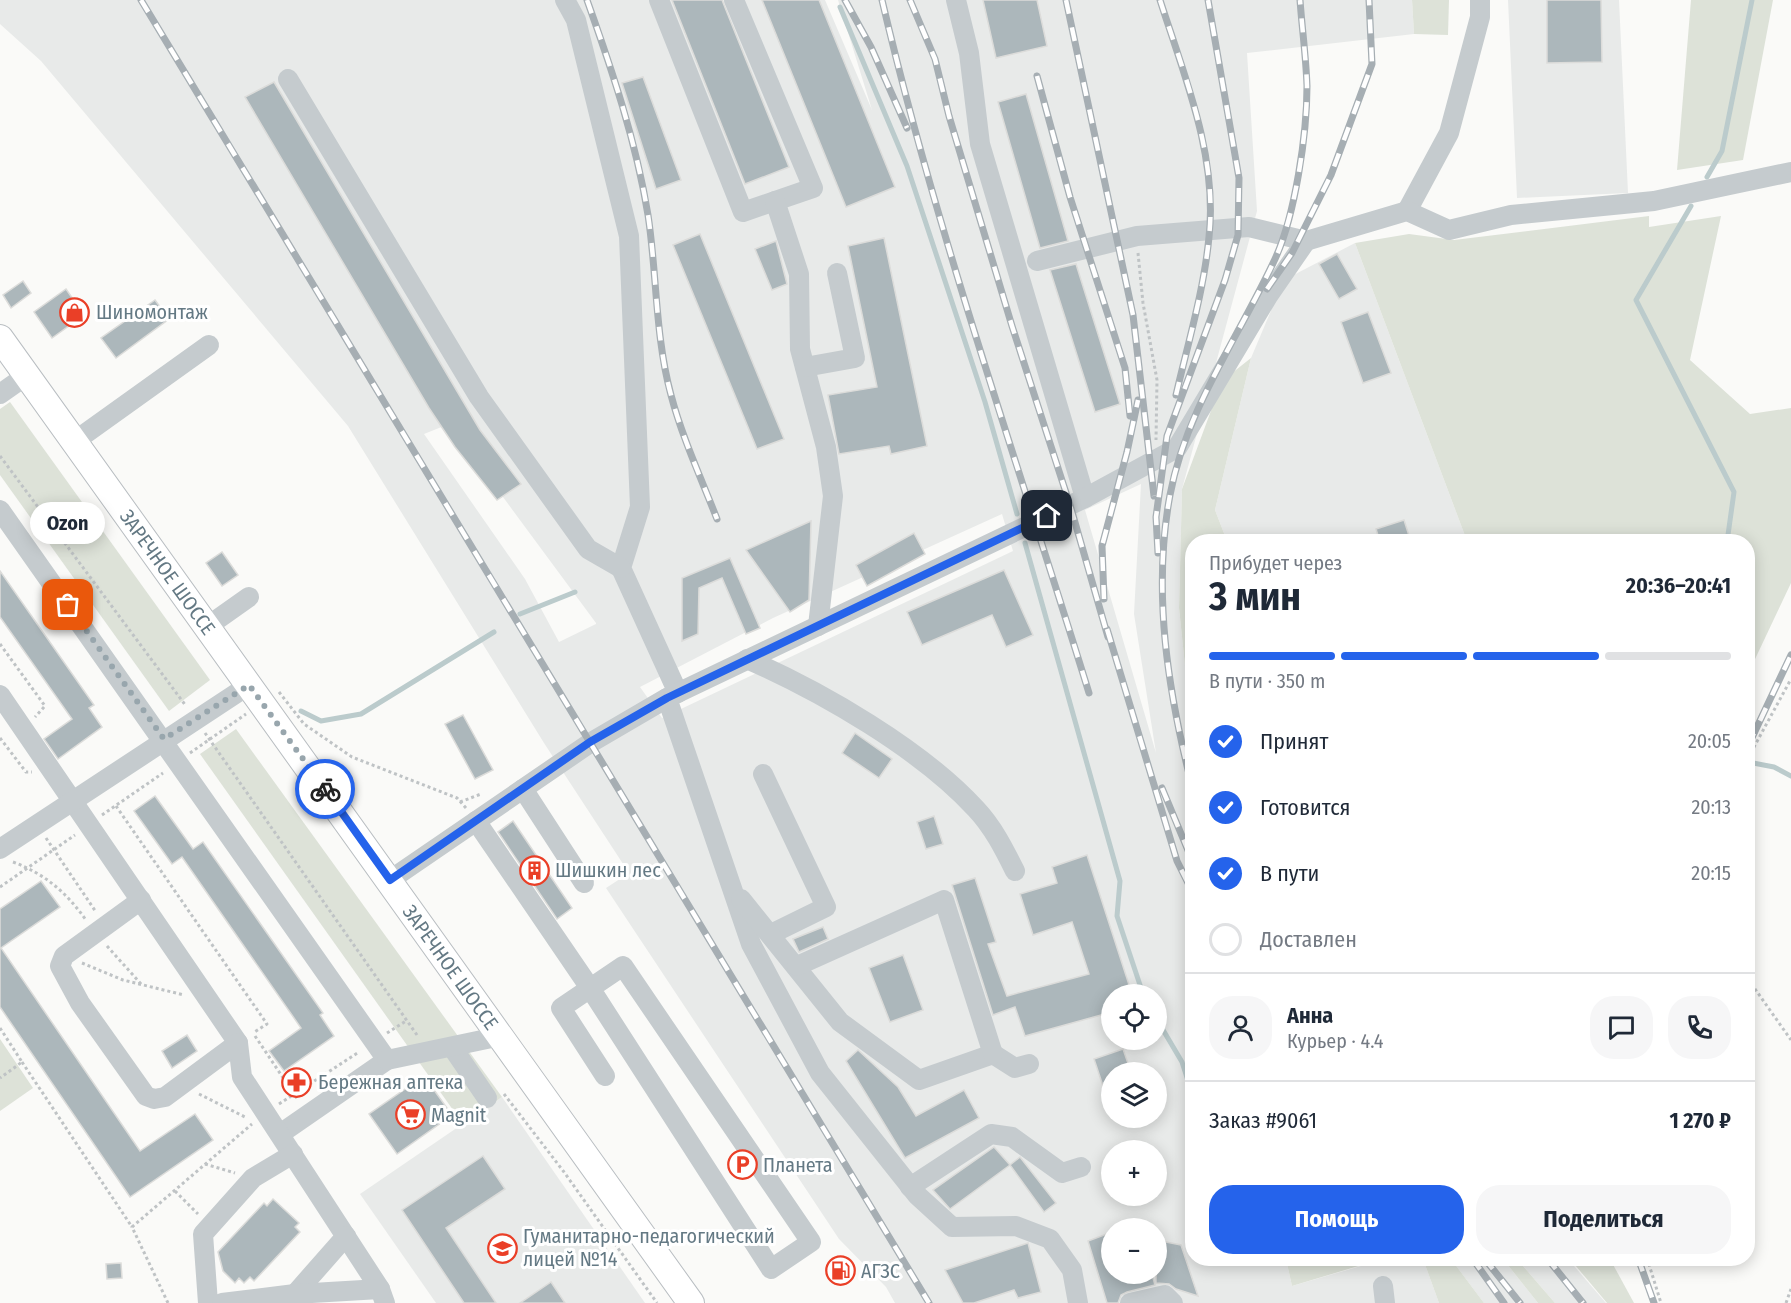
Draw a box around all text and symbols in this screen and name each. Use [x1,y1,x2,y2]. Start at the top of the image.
shop icon: Шиномонтаж [59,296,91,328]
place label: Шиномонтаж [96,300,208,324]
pin [1021,490,1072,541]
icon: home [1030,499,1063,532]
callout: Ozon [31,503,106,545]
street label: ЗАРЕЧНОЕ ШОССЕ [115,505,220,639]
text: Ozon [47,511,88,535]
text: Прибудет через [1209,551,1342,575]
text: 20:36–20:41 [1626,572,1731,599]
text: 3 мин [1209,574,1301,620]
pin [42,579,93,630]
icon: bag [51,588,84,621]
text: В пути · 350 m [1209,669,1325,693]
icon: check [1209,725,1242,758]
text: Принят [1260,728,1328,755]
text: 20:05 [1688,729,1731,753]
courier [295,759,355,819]
icon: bike [309,773,342,806]
icon: check [1209,791,1242,824]
text: Готовится [1260,794,1351,821]
text: 20:13 [1692,795,1731,819]
building icon: Шишкин лес [518,854,550,886]
icon: check [1209,857,1242,890]
place label: Шишкин лес [555,858,661,882]
text: В пути [1260,860,1319,887]
text: 20:15 [1691,861,1731,885]
street label: ЗАРЕЧНОЕ ШОССЕ [398,900,503,1034]
text: Доставлен [1260,926,1357,953]
map controls [1101,984,1167,1284]
button: locate [1101,984,1167,1050]
button: person [1209,996,1272,1059]
button: chat [1590,996,1653,1059]
button: phone [1668,996,1731,1059]
text: Анна [1287,1002,1333,1029]
text: Курьер · 4.4 [1287,1029,1383,1053]
button: layers [1101,1062,1167,1128]
pharmacy icon: Бережная аптека [281,1066,313,1098]
place label: Бережная аптека [318,1070,463,1094]
supermarket icon: Magnit [394,1099,426,1131]
place label: Magnit [431,1103,487,1127]
text: Заказ #9061 [1209,1107,1317,1134]
text: 1 270 ₽ [1669,1107,1731,1134]
button: + [1101,1140,1167,1206]
parking icon: Планета [726,1149,758,1181]
place label: Планета [763,1153,832,1177]
button: Помощь [1209,1185,1464,1254]
button: Поделиться [1476,1185,1731,1254]
button: − [1101,1218,1167,1284]
place label: Гуманитарно-педагогический лицей №14 [523,1224,775,1271]
school or university icon: Гуманитарно-педагогический лицей №14 [486,1232,518,1264]
fuel station icon: АГЗС [824,1255,856,1287]
place label: АГЗС [861,1259,900,1283]

